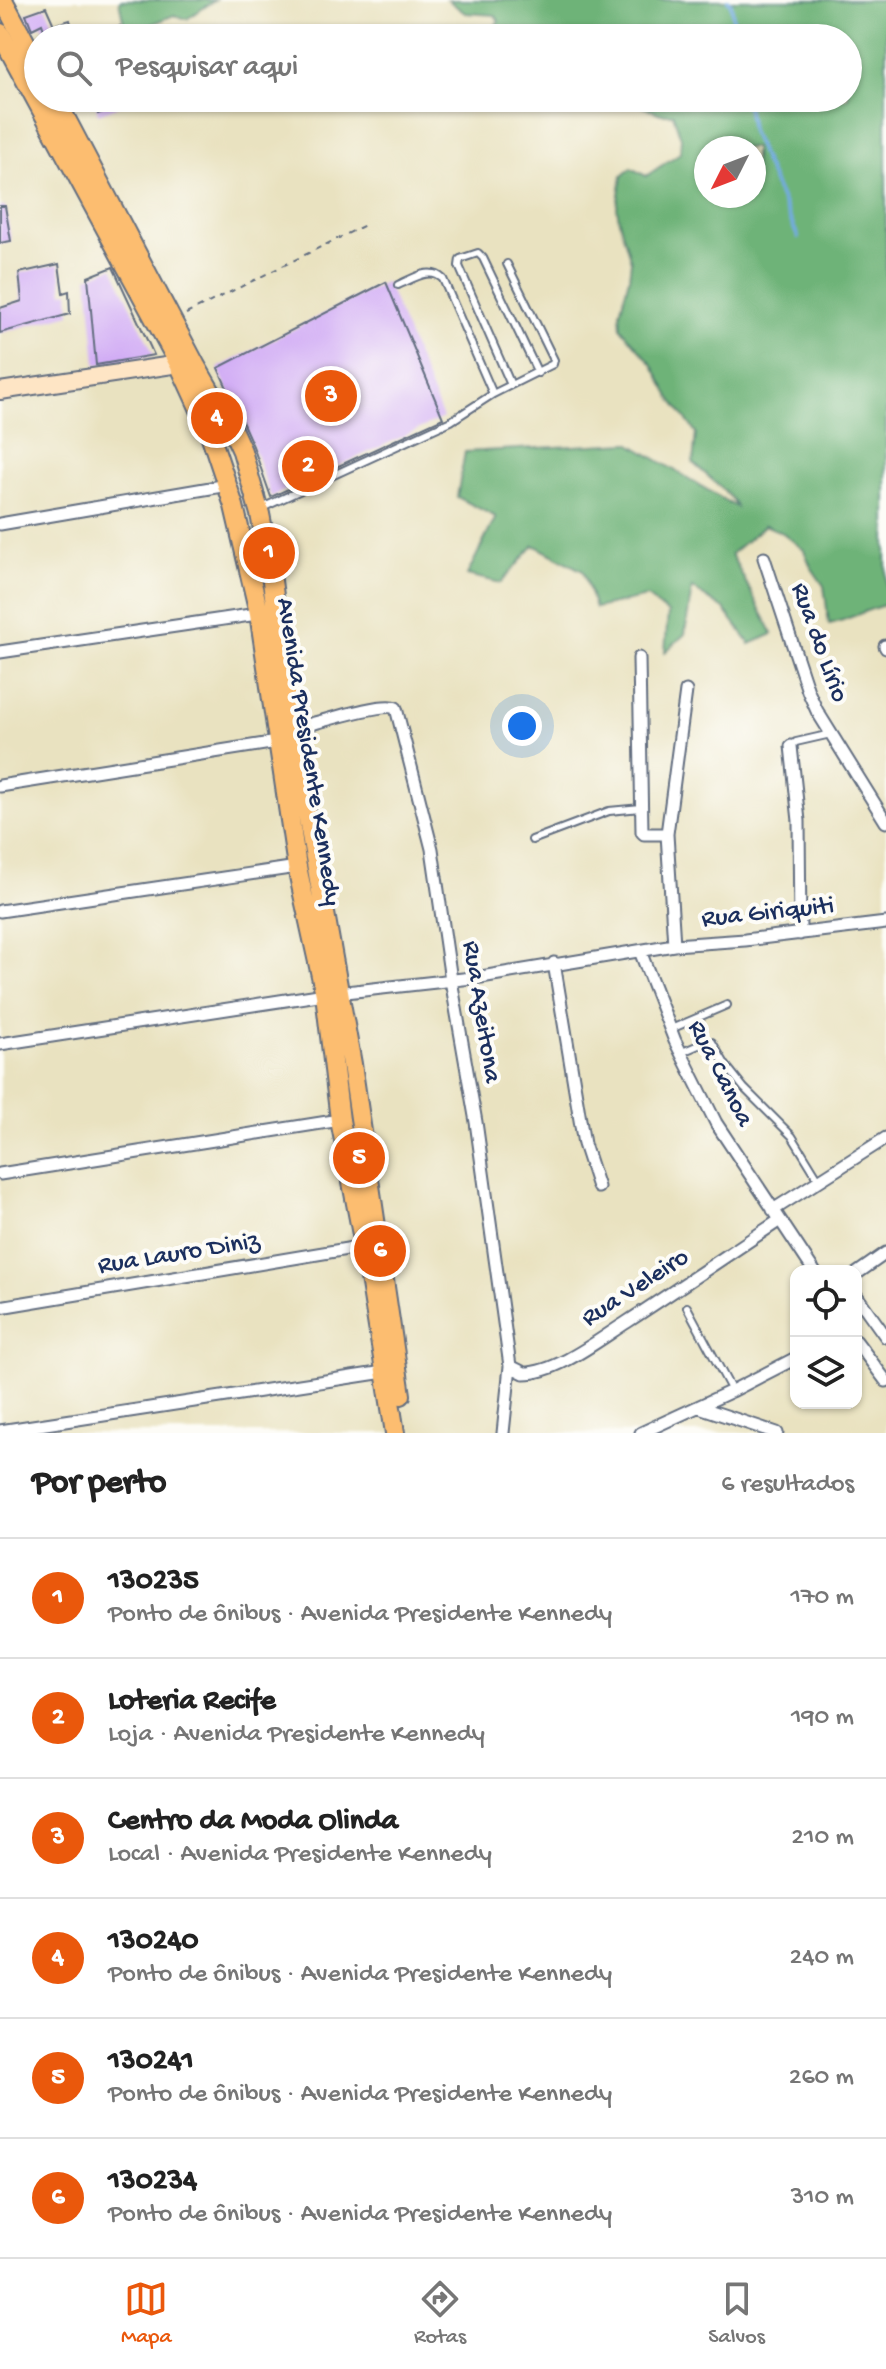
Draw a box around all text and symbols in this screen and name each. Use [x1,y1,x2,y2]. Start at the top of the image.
search box [24,24,862,112]
icon: search [52,46,96,90]
text: Pesquisar aqui [116,51,298,86]
north arrow [694,136,766,208]
pin: 3 [305,366,357,426]
pin: 4 [191,388,243,448]
pin: 2 [282,436,334,496]
pin: 1 [243,523,295,583]
street label: Rua do Lírio [782,579,854,707]
street label: Avenida Presidente Kennedy [267,596,347,908]
your location [502,706,542,746]
street label: Rua Giriquiti [700,892,836,936]
street label: Rua Azeitona [453,939,507,1087]
street label: Rua Canoa [679,1016,760,1134]
pin: 5 [333,1128,385,1188]
pin: 6 [354,1221,406,1281]
street label: Rua Lauro Diniz [96,1227,264,1283]
street label: Rua Veleiro [576,1243,696,1335]
map controls [790,1265,862,1409]
button: locate [790,1265,862,1337]
button: layers [790,1337,862,1409]
text: Por perto [32,1465,166,1505]
text: 6 resultados [721,1470,854,1501]
text: 130235 [108,1565,199,1600]
text: 1 [53,1583,63,1614]
text: 170 m [791,1583,854,1614]
text: Ponto de ônibus · Avenida Presidente Kennedy [108,1600,612,1631]
text: Loteria Recife [108,1685,276,1720]
text: 2 [52,1703,64,1734]
text: 190 m [791,1703,854,1734]
text: Loja · Avenida Presidente Kennedy [108,1720,485,1751]
text: Centro da Moda Olinda [108,1805,398,1840]
text: 3 [51,1823,65,1854]
text: 210 m [791,1823,854,1854]
text: Local · Avenida Presidente Kennedy [108,1840,492,1871]
text: 130240 [108,1925,199,1960]
text: 4 [52,1943,64,1974]
text: 240 m [790,1943,854,1974]
text: Ponto de ônibus · Avenida Presidente Kennedy [108,1960,612,1991]
text: 130241 [108,2045,194,2080]
text: 5 [51,2063,65,2094]
text: 260 m [789,2063,854,2094]
text: Ponto de ônibus · Avenida Presidente Kennedy [108,2080,612,2111]
text: 130234 [108,2165,197,2200]
text: 6 [51,2183,65,2214]
text: 310 m [791,2183,854,2214]
text: Ponto de ônibus · Avenida Presidente Kennedy [108,2200,612,2231]
tab: Mapa [121,2277,172,2351]
tab: Rotas [414,2277,466,2351]
tab: Salvos [708,2277,765,2351]

